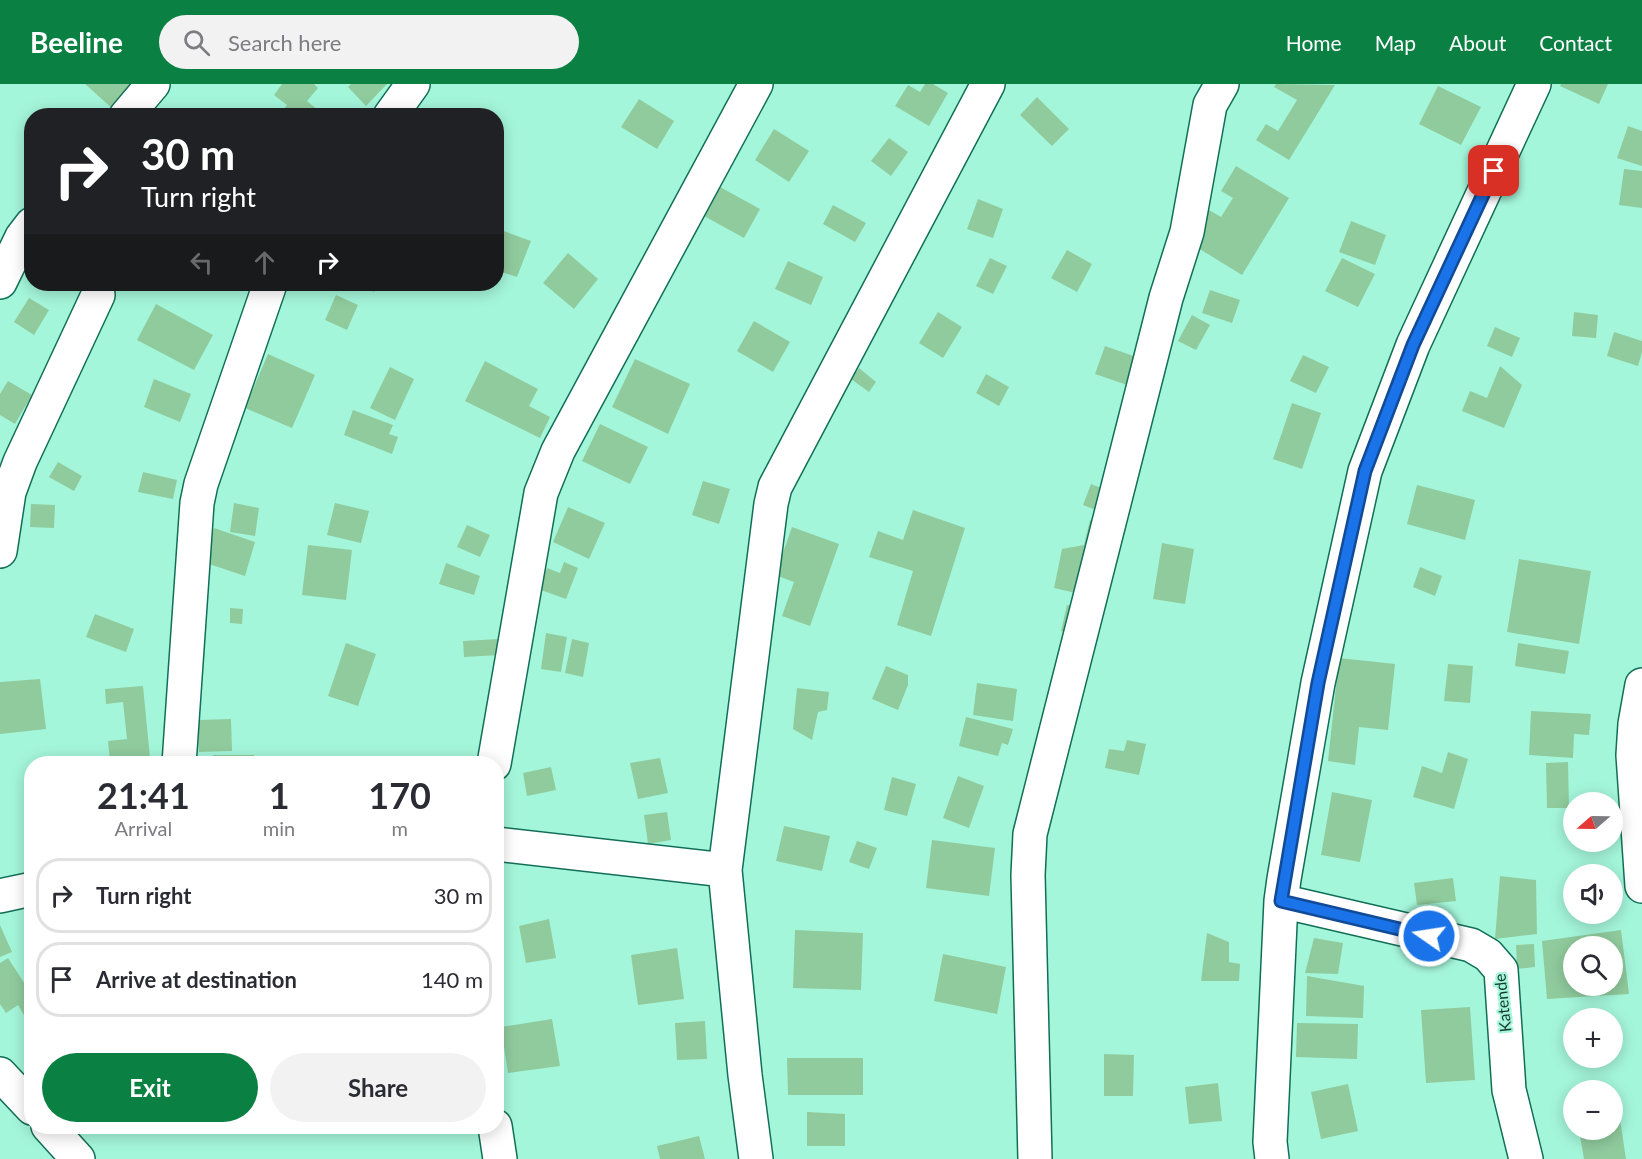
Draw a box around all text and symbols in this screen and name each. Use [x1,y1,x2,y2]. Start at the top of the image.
search box [159,15,579,69]
text: Beeline [30,25,123,59]
icon: search [180,26,213,59]
text: Search here [228,29,341,56]
text: Home [1286,30,1342,55]
text: Map [1375,30,1416,55]
text: About [1449,30,1506,55]
text: Contact [1539,30,1612,55]
text: 30 m [141,129,235,179]
icon: right [42,132,120,210]
pin [1468,145,1519,196]
icon: arrive [1477,154,1510,187]
text: Turn right [141,180,256,213]
icon: left [185,246,218,279]
icon: ahead [248,246,281,279]
icon: right [311,246,344,279]
text: 21:41 [97,773,190,817]
text: 1 [269,773,290,817]
text: 170 [368,773,431,817]
north arrow [1563,792,1623,852]
map controls [1563,792,1623,1140]
text: Arrival [115,816,172,840]
text: min [263,816,295,840]
text: m [391,816,408,840]
button: sound [1563,864,1623,924]
icon: right [45,879,78,912]
text: Turn right [96,882,191,909]
text: 30 m [434,882,483,909]
position arrow [1397,904,1461,968]
button: search [1563,936,1623,996]
icon: arrive [45,963,78,996]
text: Arrive at destination [96,966,297,993]
text: 140 m [421,966,483,993]
street label: Katende [1489,973,1515,1033]
button: + [1563,1008,1623,1068]
button: Exit [42,1053,258,1122]
button: Share [270,1053,486,1122]
button: − [1563,1080,1623,1140]

